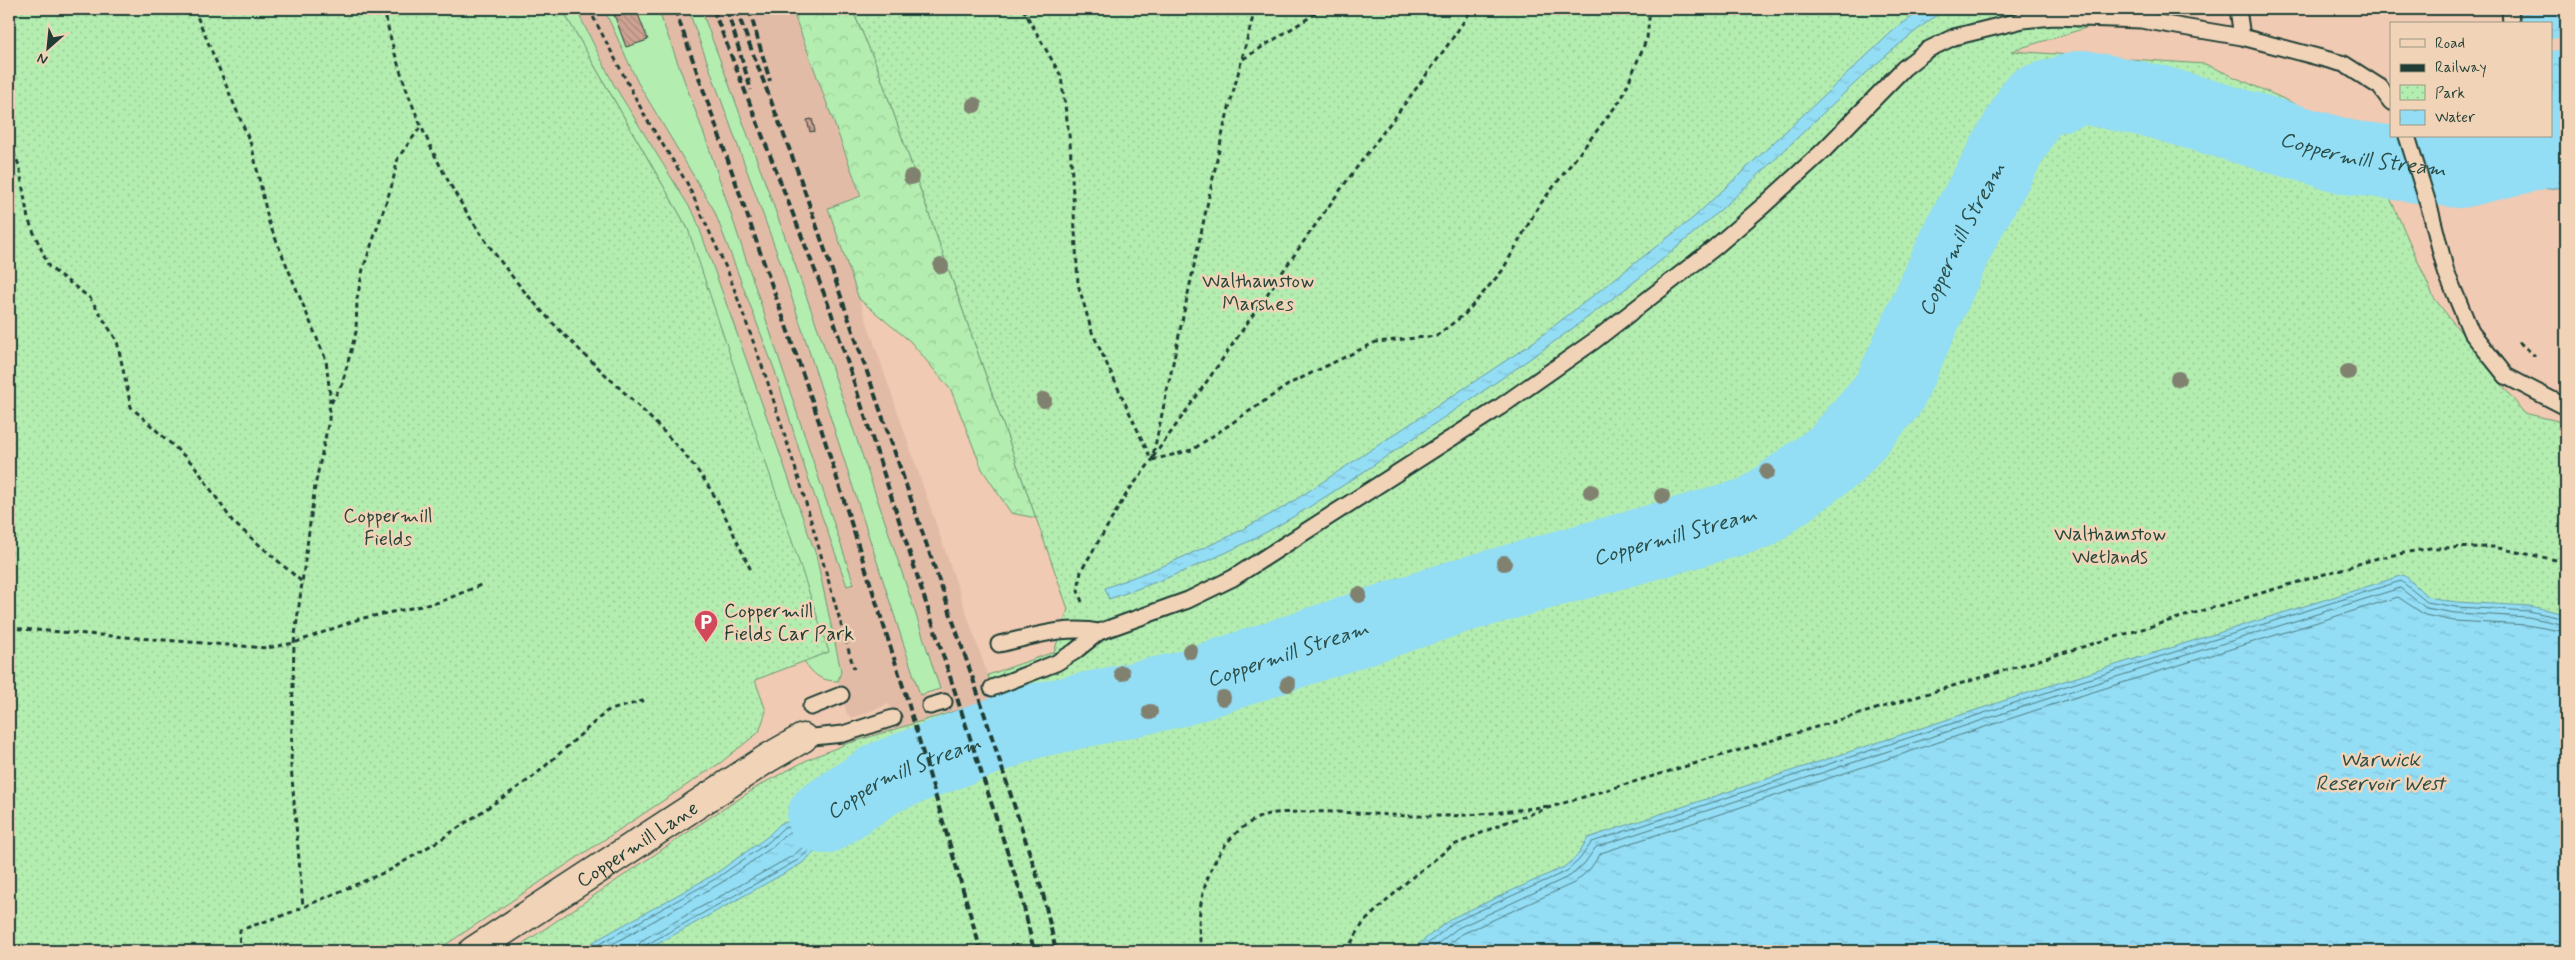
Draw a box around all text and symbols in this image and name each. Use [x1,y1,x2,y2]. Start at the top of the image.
north arrow [22,22,72,72]
legend [2390,22,2552,138]
text: Road [2435,34,2465,54]
text: N [34,49,51,69]
text: Railway [2435,58,2487,78]
text: Park [2435,84,2465,104]
text: Water [2435,108,2475,128]
water label: Coppermill Stream [2276,125,2448,184]
water label: Coppermill Stream [1912,157,2013,321]
park label: Walthamstow Marshes [1202,268,1314,318]
water label: Coppermill Stream [1590,500,1761,573]
park label: Coppermill Fields [343,503,433,553]
park label: Walthamstow Wetlands [2054,521,2166,571]
place label: Coppermill Fields Car Park [724,598,854,648]
parking icon: Coppermill Fields Car Park [693,609,719,643]
water label: Coppermill Stream [1203,614,1373,694]
water label: Coppermill Stream [821,729,985,827]
water label: Warwick Reservoir West [2315,746,2447,798]
street label: Coppermill Lane [572,795,704,895]

